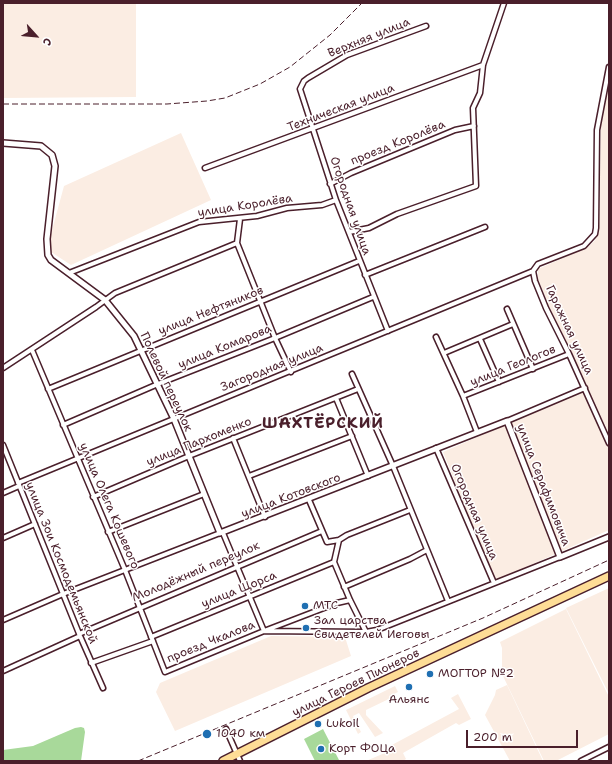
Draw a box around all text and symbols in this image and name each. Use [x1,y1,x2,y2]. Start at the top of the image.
street label: Верхняя улица [326,15,412,61]
north arrow [16,16,56,56]
text: С [39,35,55,48]
street label: Техническая улица [286,81,396,135]
street label: проезд Королёва [349,117,447,169]
street label: Огородная улица [326,155,374,257]
street label: улица Королёва [197,191,293,221]
street label: улица Нефтяников [156,283,266,339]
street label: Гаражная улица [542,283,596,377]
street label: улица Комарова [176,322,274,372]
street label: Полевой переулок [137,330,195,434]
street label: Загородная улица [219,341,325,395]
street label: улица Геологов [468,342,558,390]
street label: улица Пархоменко [144,414,254,470]
district label: ШАХТЁРСКИЙ [262,414,384,434]
street label: улица Серафимовича [513,422,573,548]
street label: улица Олега Кошевого [76,441,142,571]
street label: Огородная улица [447,462,501,562]
street label: улица Котовского [239,470,343,522]
street label: улица Зои Космодемьянской [22,480,100,646]
street label: Молодёжный переулок [130,539,262,605]
street label: улица Щорса [199,568,279,612]
place label: МТС [313,599,338,613]
marker: МТС [300,601,310,611]
place label: Зал царства Свидетелей Иеговы [314,614,429,642]
street label: проезд Чкалова [165,618,257,666]
marker: Зал царства Свидетелей Иеговы [301,623,311,633]
street label: улица Героев Пионеров [290,646,422,720]
place label: МОГТОР №2 [438,667,514,681]
marker: МОГТОР №2 [425,669,435,679]
marker: Альянс [404,682,414,692]
place label: Альянс [389,693,429,707]
place label: Lukoil [326,717,359,731]
marker: Lukoil [313,719,323,729]
scale bar [468,722,580,748]
place label: 1040 км [216,727,265,741]
marker: 1040 км [201,728,213,740]
text: 200 m [473,729,512,745]
place label: Корт ФОЦа [329,742,395,756]
marker: Корт ФОЦа [316,744,326,754]

